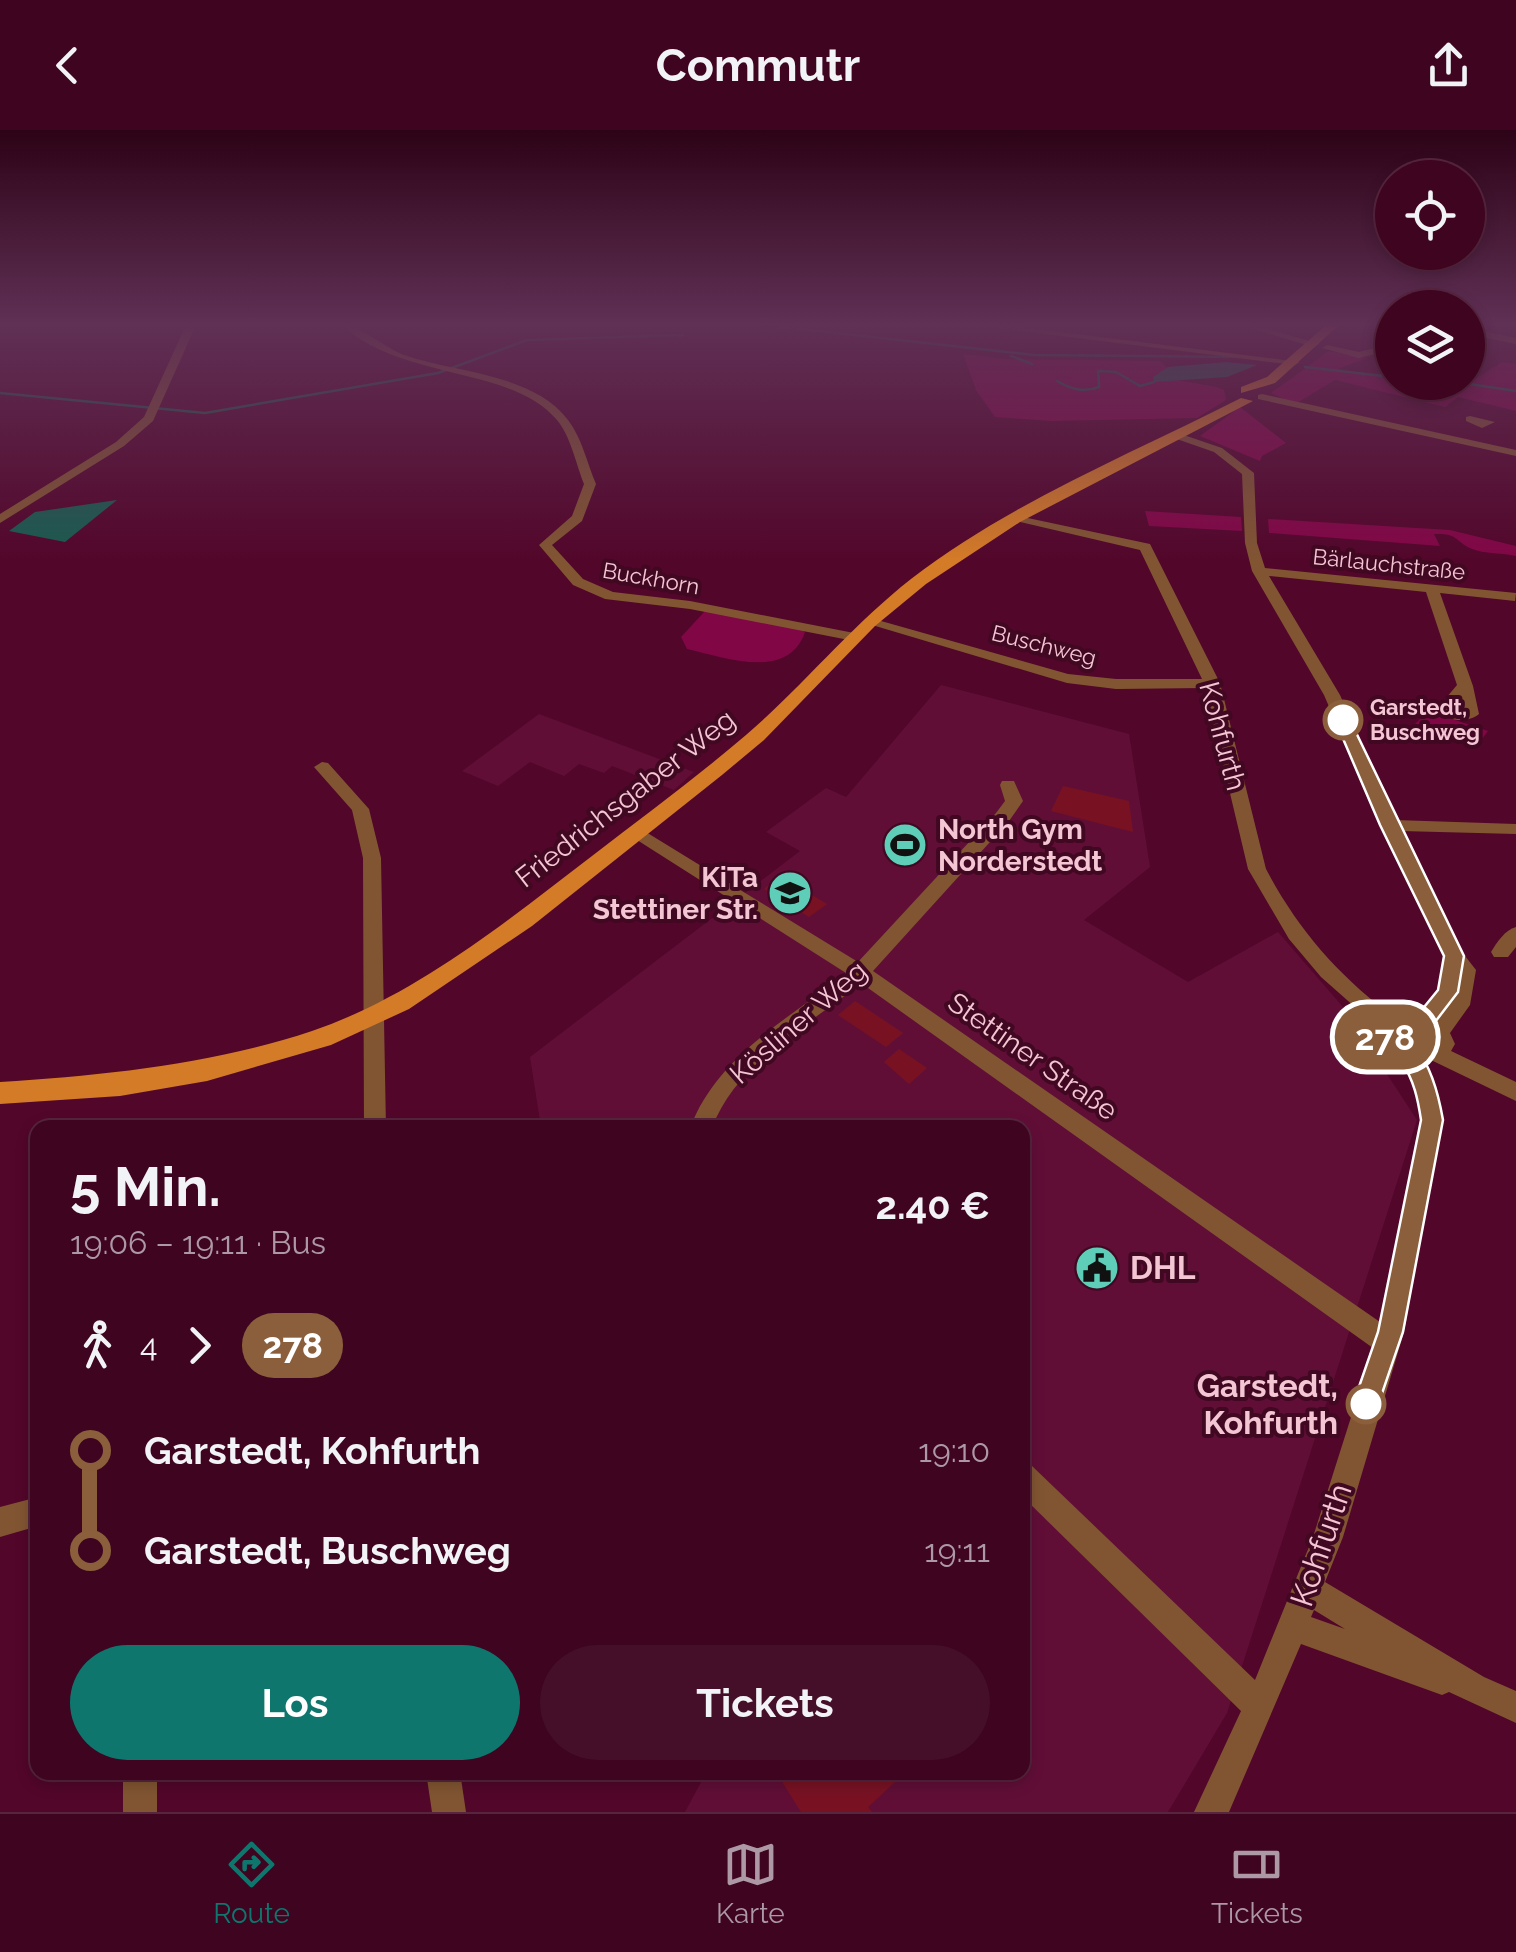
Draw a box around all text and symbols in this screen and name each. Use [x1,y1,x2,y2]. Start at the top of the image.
icon: back [40,38,95,93]
icon: share [1421,38,1476,93]
text: Commutr [656,39,860,92]
map controls [1375,160,1485,400]
button: locate [1375,160,1485,270]
button: layers [1375,290,1485,400]
street label: Bärlauchstraße [1312,543,1467,585]
street label: Buckhorn [601,557,701,599]
street label: Buschweg [989,619,1099,671]
street label: Kohfurth [1192,678,1253,794]
place label: Garstedt, Buschweg [1370,694,1480,745]
marker: Garstedt, Buschweg [1324,701,1362,739]
street label: Friedrichsgaber Weg [509,703,742,894]
place label: North Gym Norderstedt [938,813,1103,878]
sports icon: North Gym Norderstedt [882,822,928,868]
place label: KiTa Stettiner Str. [593,861,758,926]
school or university icon: KiTa Stettiner Str. [767,870,813,916]
street label: Kösliner Weg [723,954,873,1091]
street label: Stettiner Straße [942,986,1124,1127]
line badge: 278 [1328,1004,1442,1070]
text: 278 [1355,1017,1415,1058]
text: 5 Min. [70,1154,221,1219]
text: 2.40 € [876,1183,990,1228]
text: 19:06 – 19:11 · Bus [70,1224,326,1261]
public building icon: DHL [1074,1245,1120,1291]
place label: DHL [1130,1249,1196,1286]
icon: walk [70,1318,125,1373]
icon: forward [172,1318,227,1373]
text: 278 [262,1325,323,1366]
text: 4 [140,1327,157,1364]
place label: Garstedt, Kohfurth [1197,1367,1338,1441]
marker: Garstedt, Kohfurth [1347,1385,1385,1423]
text: Garstedt, Kohfurth [144,1428,481,1473]
text: 19:10 [918,1432,990,1469]
street label: Kohfurth [1282,1479,1359,1611]
text: Garstedt, Buschweg [144,1528,511,1573]
text: 19:11 [924,1532,990,1569]
button: Los [70,1645,520,1760]
button: Tickets [540,1645,990,1760]
tab: Route [213,1837,290,1930]
tab: Karte [716,1837,785,1930]
tab: Tickets [1211,1837,1303,1930]

